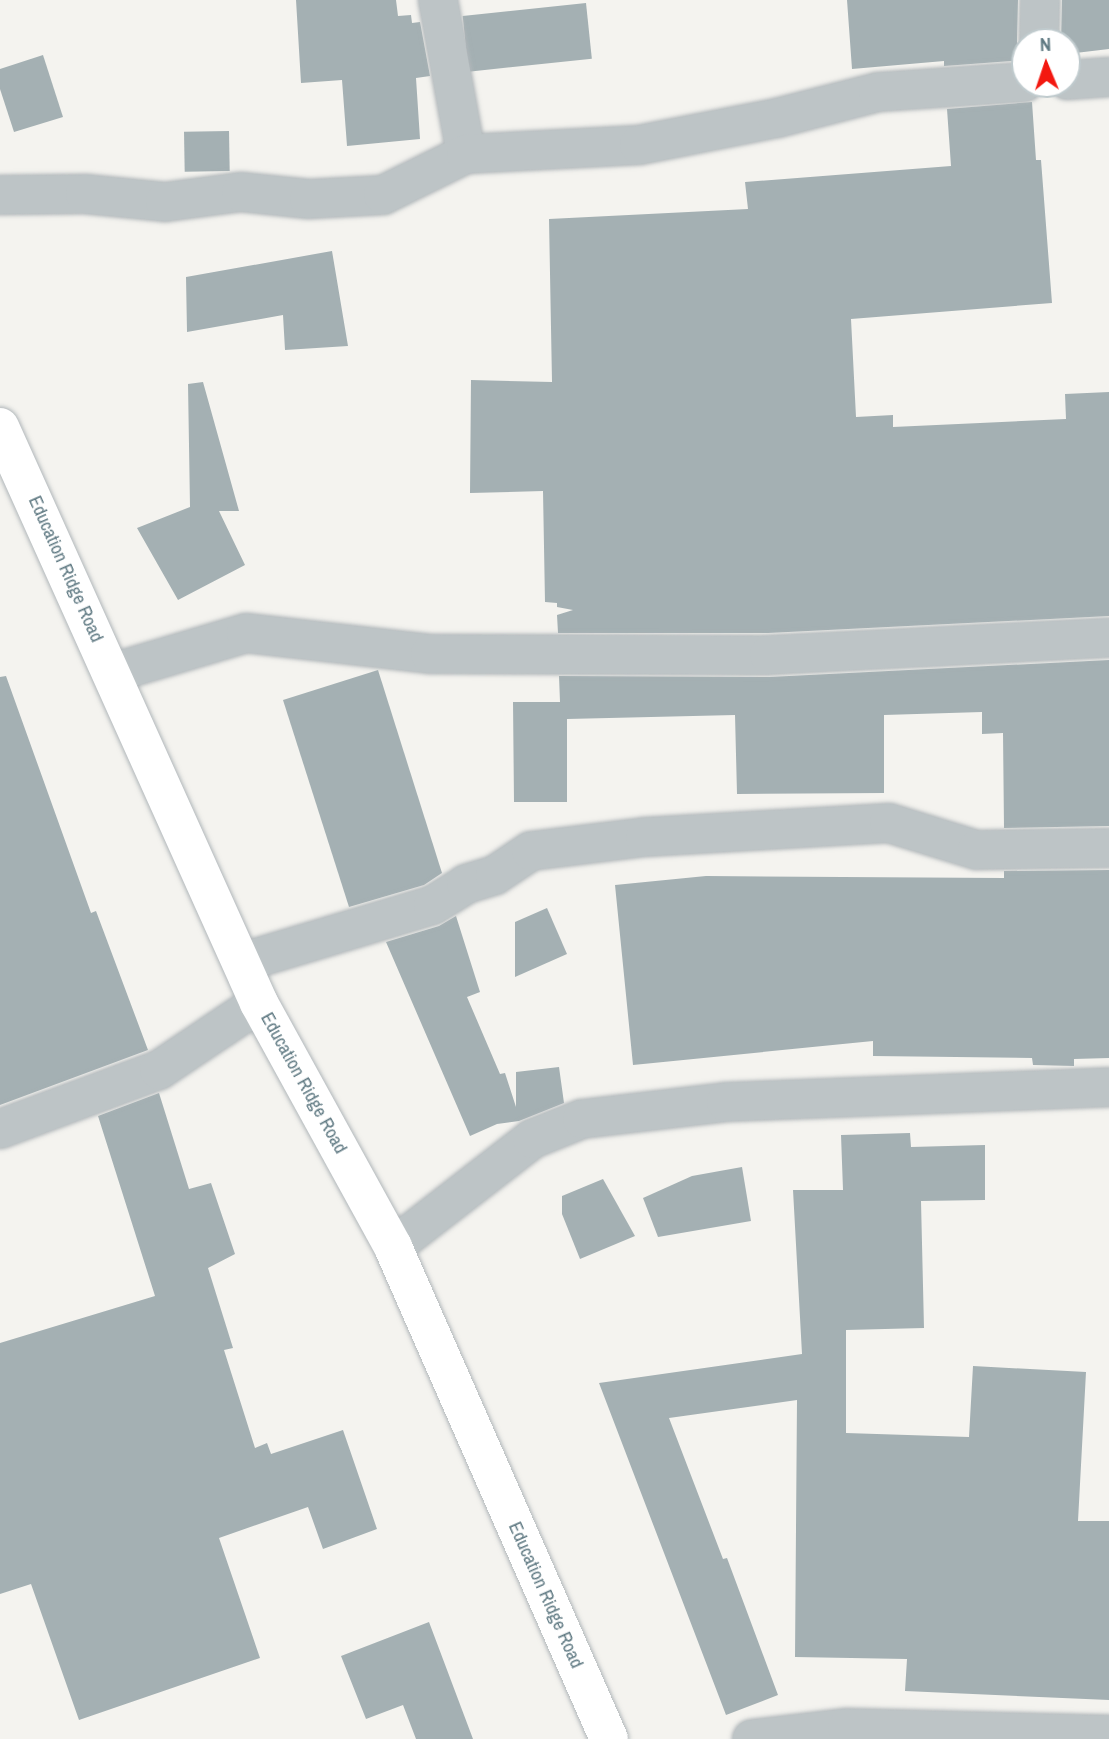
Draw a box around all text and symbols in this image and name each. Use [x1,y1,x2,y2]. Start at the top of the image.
north arrow [1011,28,1081,98]
text: N [1039,31,1051,57]
street label: Education Ridge Road [24,492,108,646]
street label: Education Ridge Road [256,1009,352,1157]
street label: Education Ridge Road [504,1518,588,1672]

